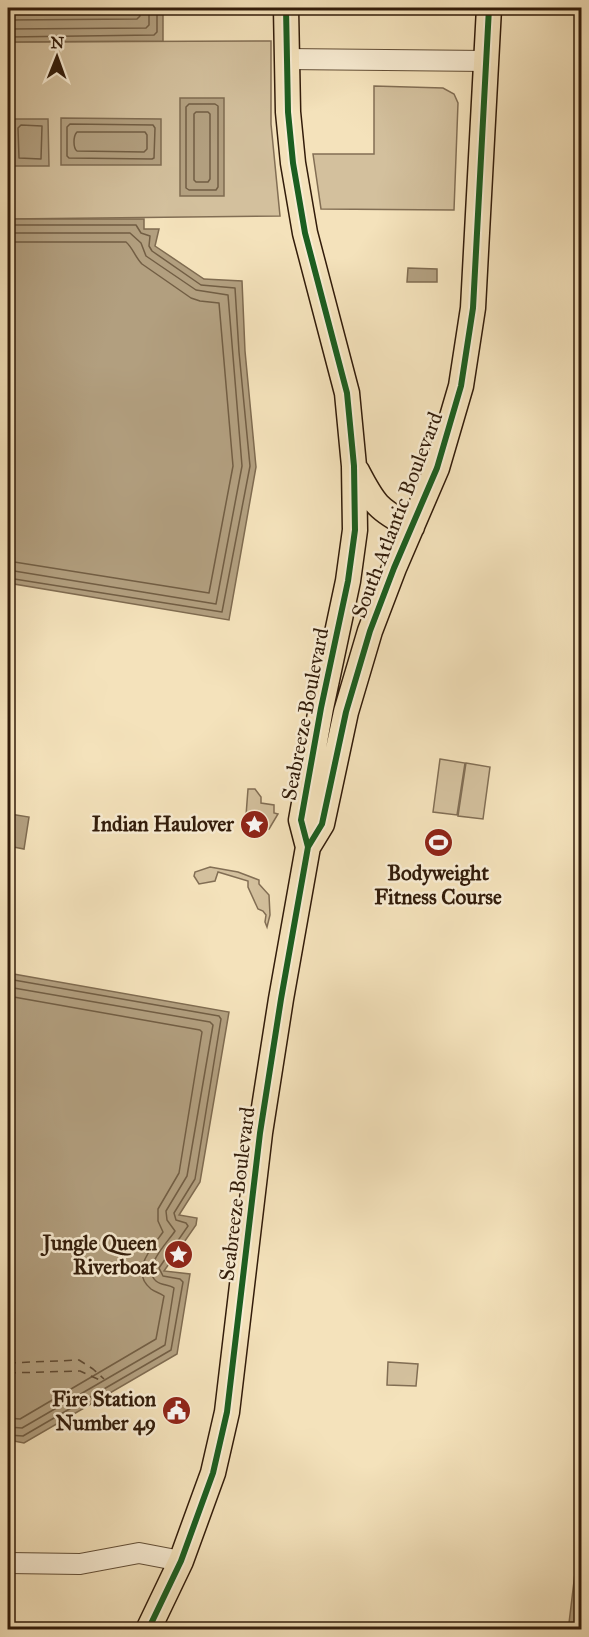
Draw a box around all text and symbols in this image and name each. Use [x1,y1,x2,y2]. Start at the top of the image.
north arrow [27,27,87,87]
text: N [50,33,65,52]
street label: South Atlantic Boulevard [346,408,448,622]
street label: Seabreeze Boulevard [276,625,335,803]
place icon: Indian Haulover [239,808,271,840]
place label: Indian Haulover [92,811,235,837]
sports icon: Bodyweight Fitness Course [422,826,454,858]
place label: Bodyweight Fitness Course [374,860,502,910]
street label: Seabreeze Boulevard [213,1105,261,1283]
place label: Jungle Queen Riverboat [40,1230,158,1280]
place icon: Jungle Queen Riverboat [162,1239,194,1271]
place label: Fire Station Number 49 [52,1386,157,1436]
public building icon: Fire Station Number 49 [161,1395,193,1427]

